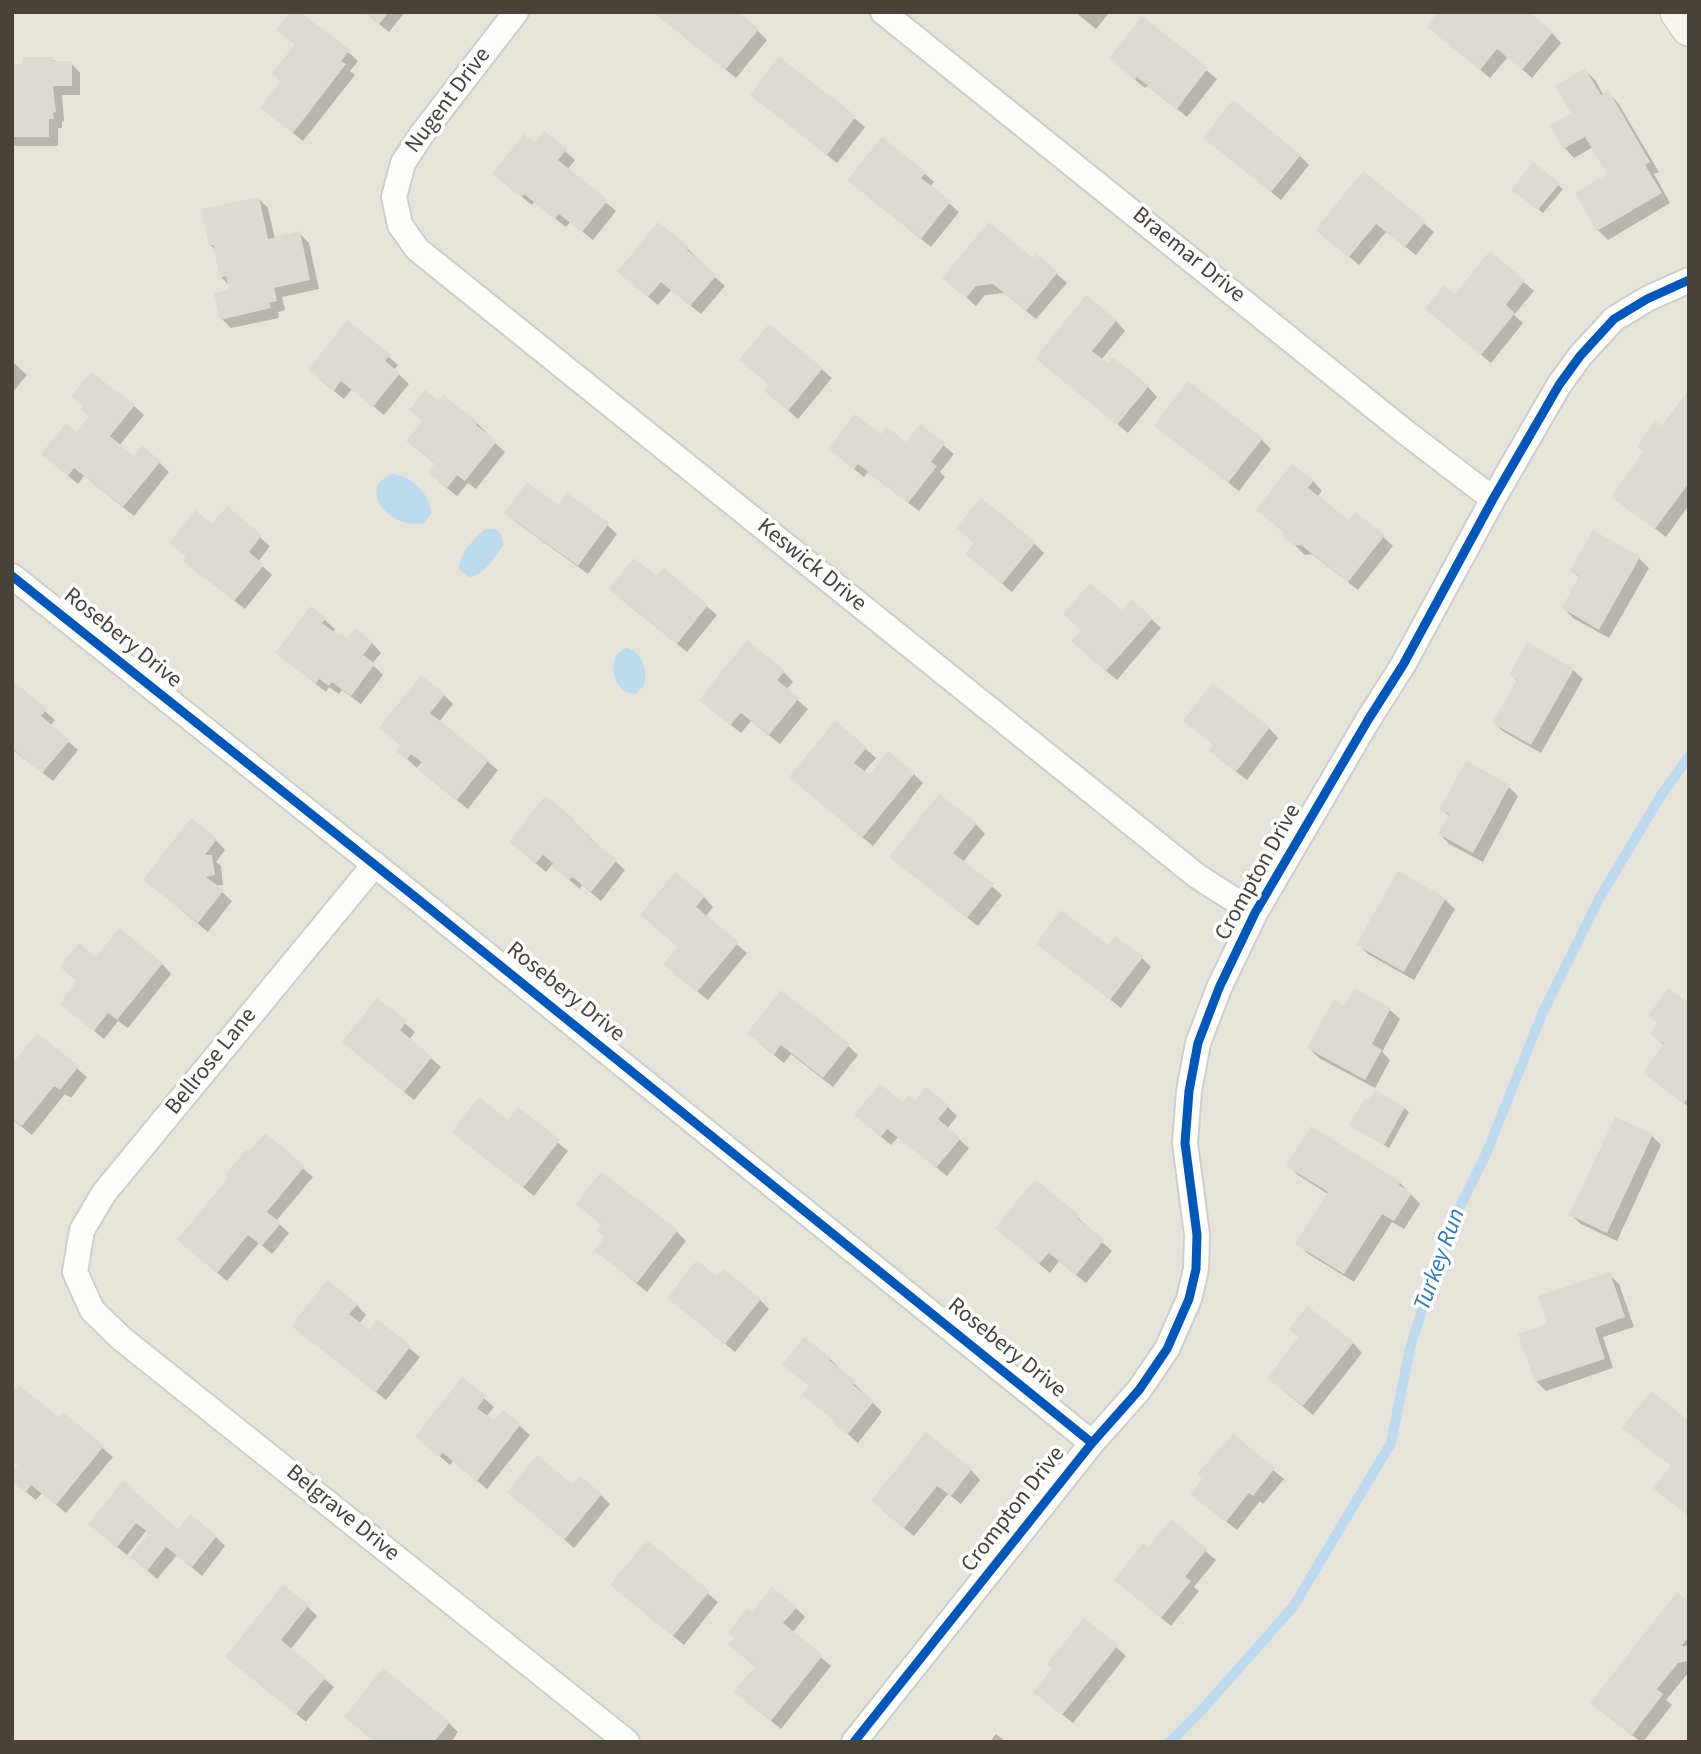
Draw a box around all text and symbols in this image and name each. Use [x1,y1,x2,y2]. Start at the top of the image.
street label: Nugent Drive [400,43,498,159]
street label: Braemar Drive [1126,202,1250,310]
street label: Keswick Drive [751,514,871,618]
street label: Rosebery Drive [57,583,187,695]
street label: Crompton Drive [1210,800,1308,946]
street label: Rosebery Drive [500,937,630,1049]
street label: Bellrose Lane [161,1003,263,1121]
water label: Turkey Run [1409,1205,1473,1315]
street label: Rosebery Drive [941,1293,1071,1405]
street label: Crompton Drive [956,1442,1072,1578]
street label: Belgrave Drive [280,1460,404,1568]

